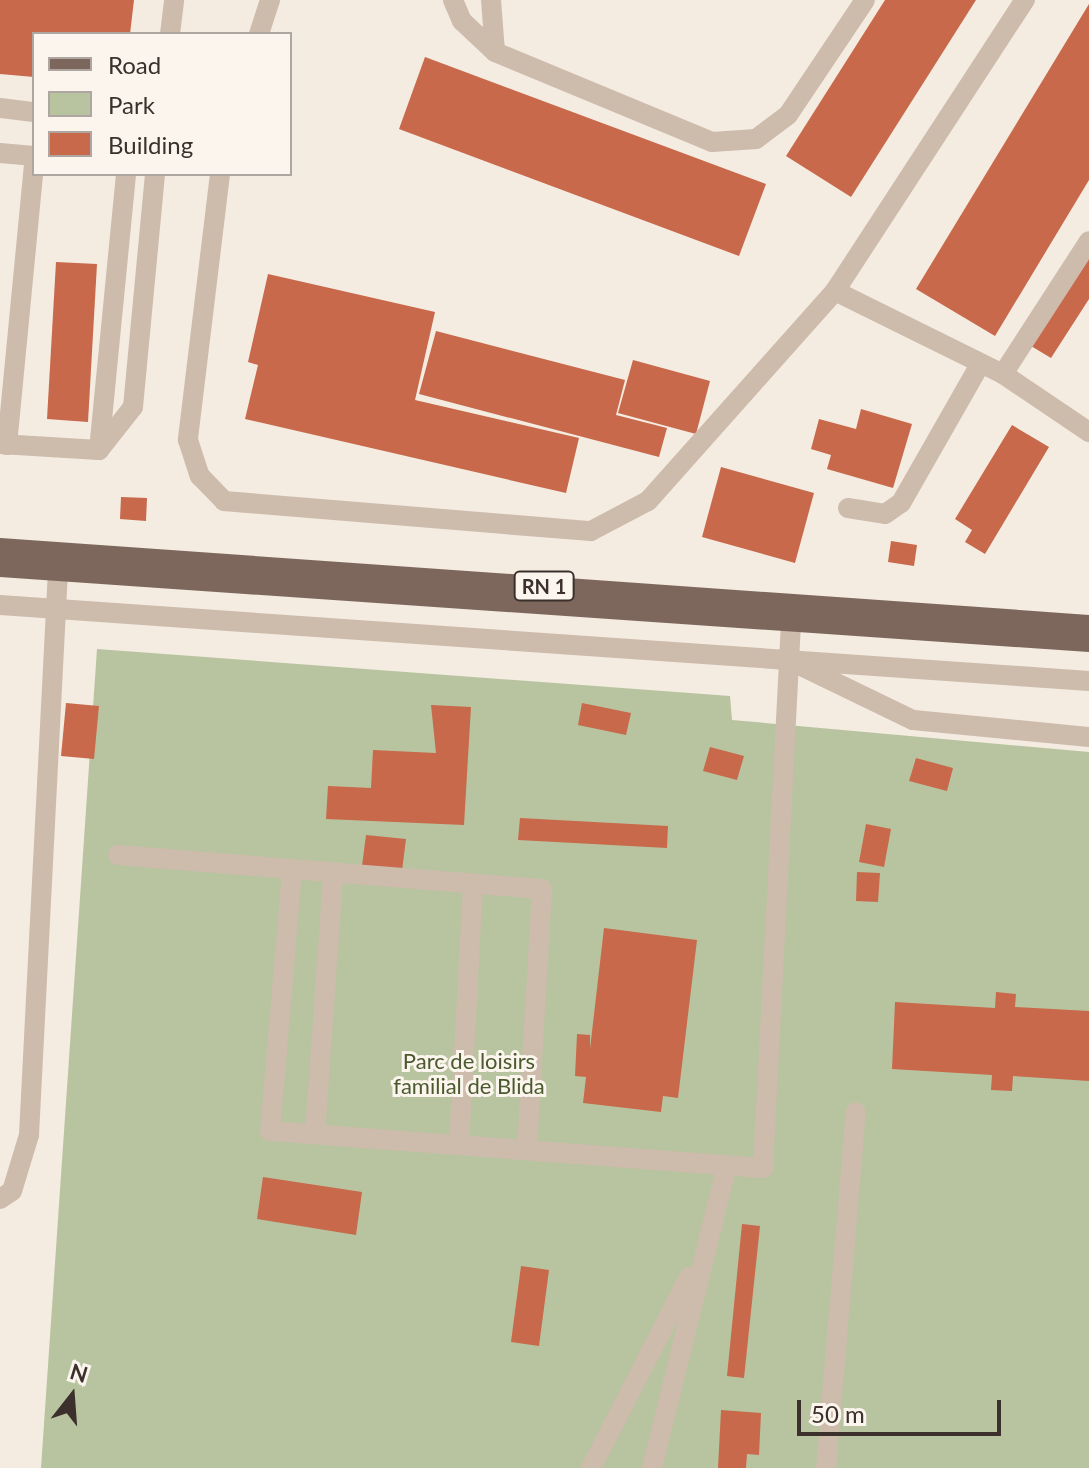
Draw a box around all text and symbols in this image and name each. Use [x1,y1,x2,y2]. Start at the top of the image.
legend [32,32,292,176]
text: Road [108,50,161,79]
text: Park [108,90,155,119]
text: Building [108,130,193,159]
road number: RN 1 [512,570,576,602]
park label: Parc de loisirs familial de Blida [393,1047,545,1098]
north arrow [32,1356,112,1436]
text: N [67,1357,91,1388]
scale bar [801,1384,1005,1434]
text: 50 m [811,1399,865,1428]

